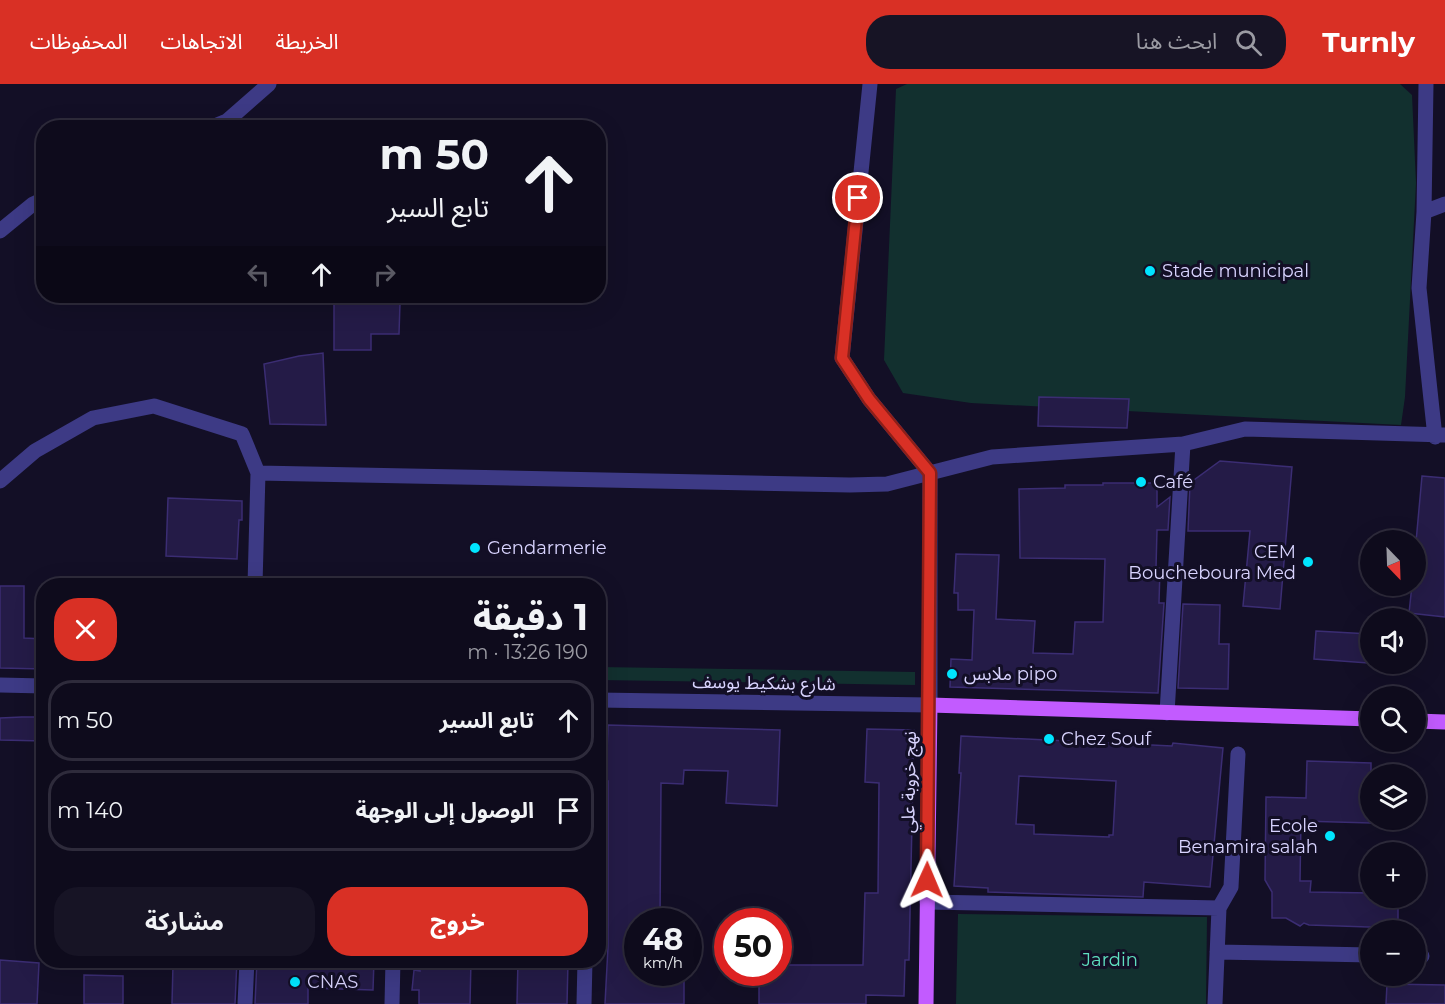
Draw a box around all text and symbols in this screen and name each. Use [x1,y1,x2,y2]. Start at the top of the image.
search box [866,15,1286,69]
text: Turnly [1322,25,1415,59]
icon: search [1232,26,1265,59]
text: ابحث هنا [1136,28,1217,55]
text: المحفوظات [30,29,127,54]
text: الاتجاهات [160,29,242,54]
text: الخريطة [275,29,338,54]
text: 50 m [380,128,489,180]
icon: ahead [510,144,588,222]
pin [832,172,883,223]
icon: arrive [841,181,874,214]
text: تابع السير [387,191,489,224]
icon: left [242,258,275,291]
icon: ahead [305,258,338,291]
icon: right [368,258,401,291]
place label: Stade municipal [1162,260,1309,282]
marker: Stade municipal [1143,264,1157,278]
place label: Café [1153,471,1193,493]
marker: Café [1134,475,1148,489]
north arrow [1360,530,1426,596]
map controls [1360,530,1426,986]
place label: Gendarmerie [487,537,607,559]
marker: Gendarmerie [468,541,482,555]
place label: CEM Boucheboura Med [1128,541,1296,584]
marker: CEM Boucheboura Med [1301,555,1315,569]
text: 1 دقيقة [473,595,588,639]
button: close [54,598,117,661]
button: sound [1360,608,1426,674]
text: 190 m · 13:26 [467,640,588,664]
place label: ملابس pipo [964,663,1057,685]
marker: ملابس pipo [945,667,959,681]
street label: شارع بشكيط يوسف [692,671,836,698]
button: search [1360,686,1426,752]
icon: ahead [552,704,585,737]
text: 50 m [57,707,113,734]
text: تابع السير [440,707,534,734]
place label: Chez Souf [1061,728,1152,750]
street label: نهج خروبة علي [897,731,923,833]
marker: Chez Souf [1042,732,1056,746]
button: layers [1360,764,1426,830]
icon: arrive [552,794,585,827]
text: 140 m [57,797,123,824]
text: الوصول إلى الوجهة [355,797,534,824]
place label: Ecole Benamira salah [1178,815,1318,858]
marker: Ecole Benamira salah [1323,829,1337,843]
button: + [1360,842,1426,908]
position arrow [895,848,959,912]
button: مشاركة [54,887,315,956]
button: خروج [327,887,588,956]
speed limit sign: 50 [714,908,792,986]
button: − [1360,920,1426,986]
text: 48 [643,921,683,958]
park label: Jardin [1081,949,1138,971]
text: km/h [643,953,683,972]
place label: CNAS [307,971,358,993]
marker: CNAS [288,975,302,989]

